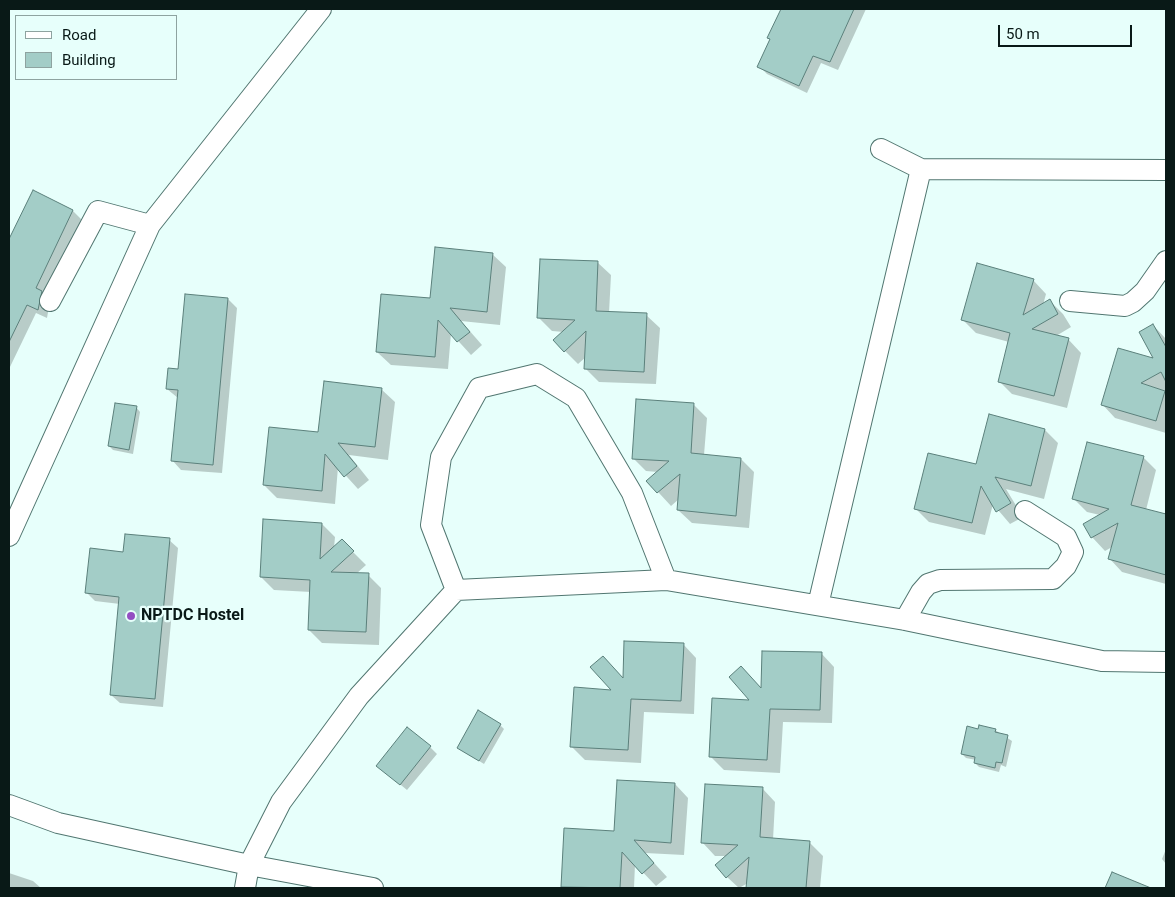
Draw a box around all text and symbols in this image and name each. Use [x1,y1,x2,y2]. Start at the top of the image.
legend [15,15,178,80]
scale bar [1000,15,1134,47]
text: 50 m [1006,25,1040,43]
text: Road [62,26,96,44]
text: Building [62,51,116,69]
place label: NPTDC Hostel [141,606,244,626]
marker: NPTDC Hostel [125,610,137,622]

